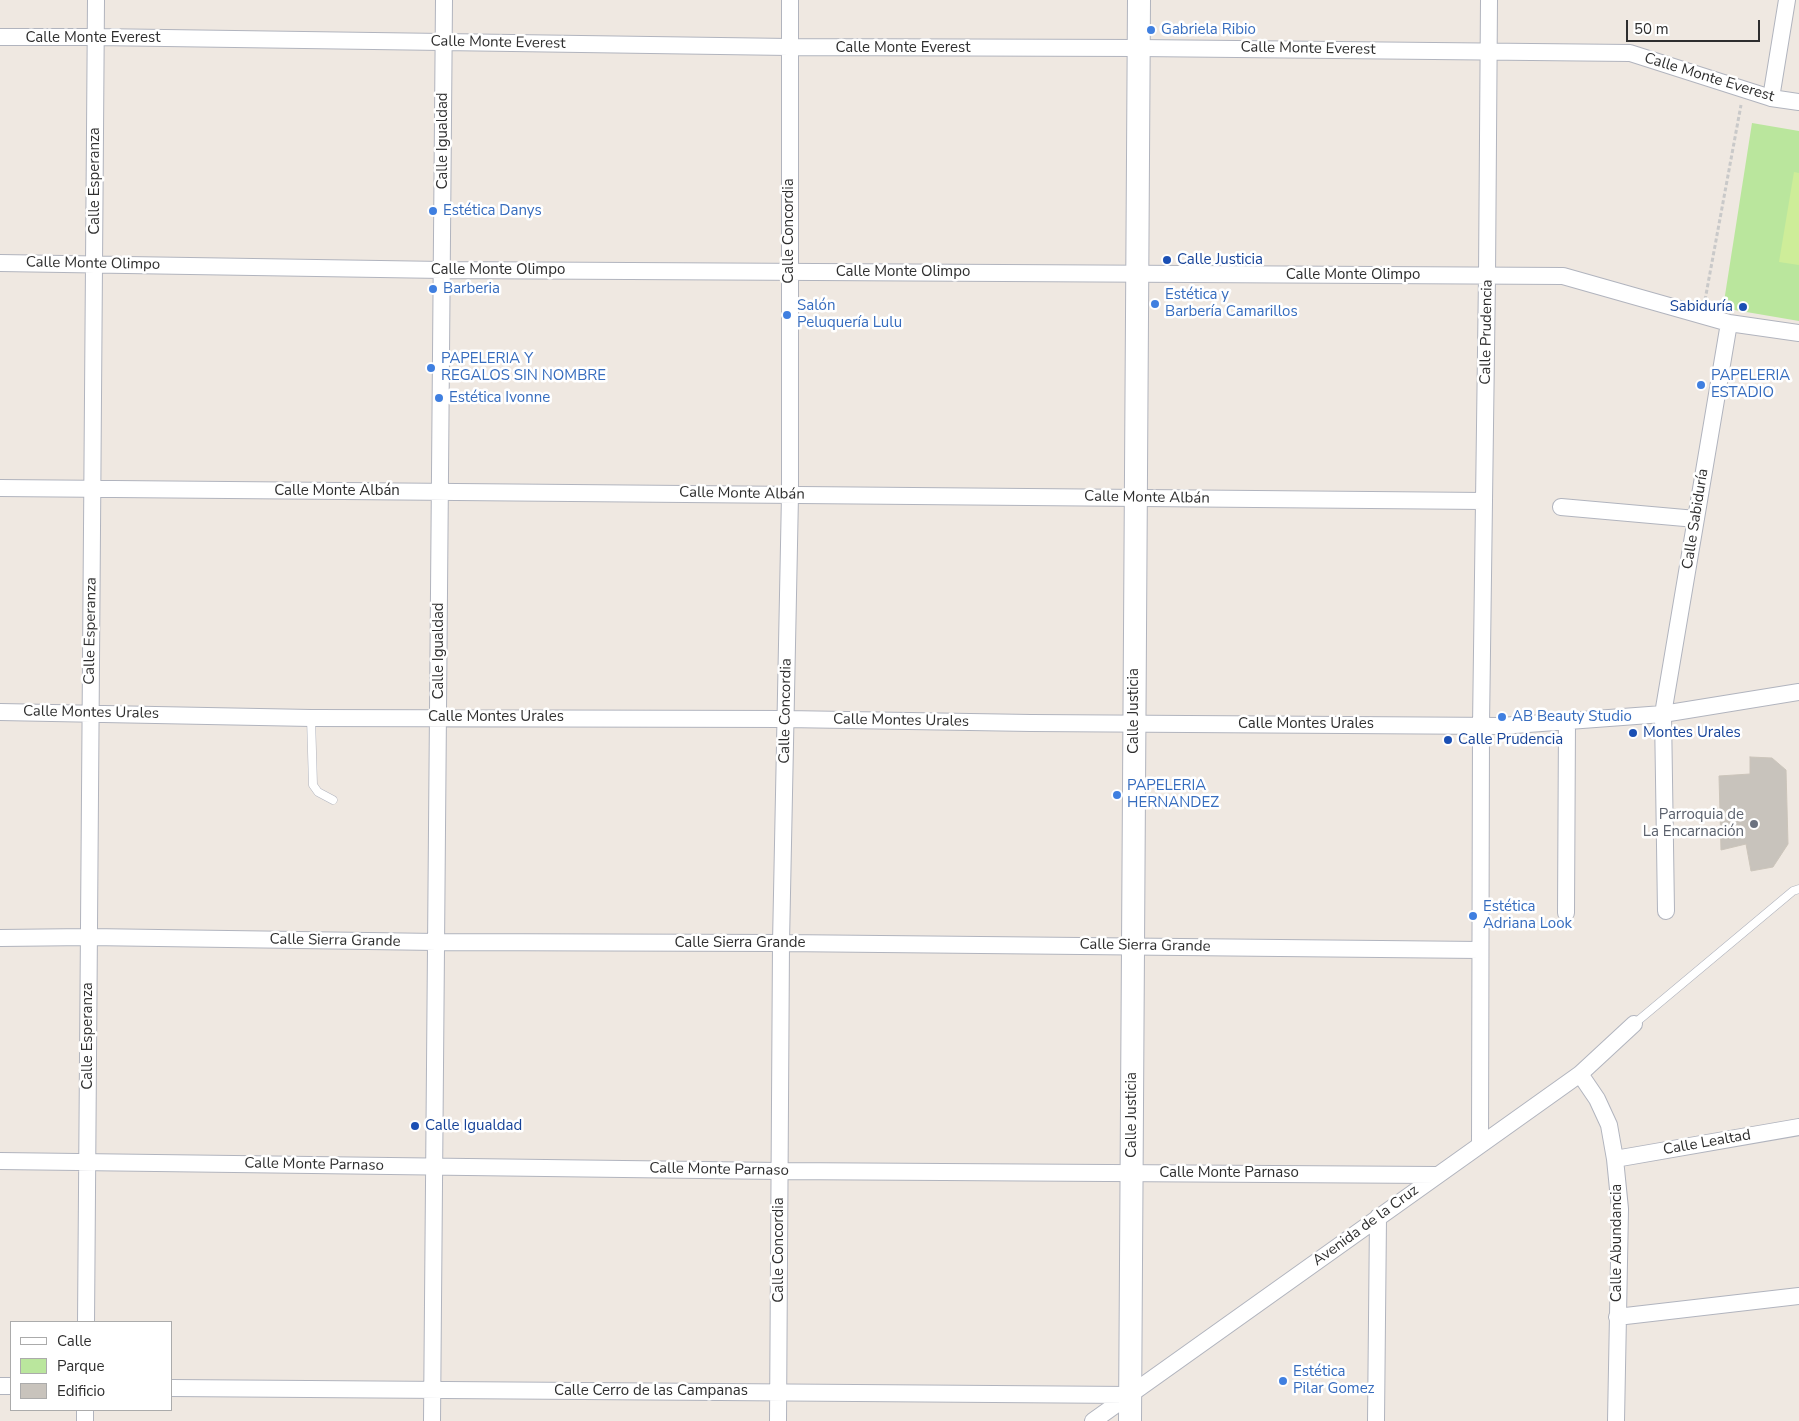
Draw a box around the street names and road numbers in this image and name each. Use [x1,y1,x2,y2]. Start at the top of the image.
street label: Calle Monte Everest [26,29,160,47]
street label: Calle Monte Everest [430,33,566,53]
street label: Calle Monte Everest [836,39,970,57]
street label: Calle Monte Everest [1240,39,1376,59]
street label: Calle Monte Everest [1642,50,1776,106]
street label: Calle Igualdad [434,92,452,190]
street label: Calle Esperanza [86,127,104,235]
street label: Calle Concordia [780,178,798,284]
street label: Calle Monte Olimpo [26,254,160,274]
street label: Calle Monte Olimpo [431,261,565,279]
street label: Calle Monte Olimpo [836,263,970,281]
street label: Calle Monte Olimpo [1286,266,1420,284]
street label: Calle Prudencia [1477,279,1497,385]
street label: Calle Sabiduría [1679,467,1713,571]
street label: Calle Monte Albán [274,482,400,500]
street label: Calle Monte Albán [679,484,805,504]
street label: Calle Monte Albán [1084,488,1210,508]
street label: Calle Esperanza [81,577,101,685]
street label: Calle Igualdad [430,602,448,700]
street label: Calle Concordia [776,658,796,764]
street label: Calle Justicia [1125,668,1143,754]
street label: Calle Montes Urales [23,703,159,723]
street label: Calle Montes Urales [428,708,564,726]
street label: Calle Montes Urales [833,711,969,731]
street label: Calle Montes Urales [1238,715,1374,733]
street label: Calle Sierra Grande [269,931,401,951]
street label: Calle Sierra Grande [675,934,805,952]
street label: Calle Sierra Grande [1079,936,1211,956]
street label: Calle Esperanza [79,982,97,1090]
street label: Calle Justicia [1123,1072,1141,1158]
street label: Calle Lealtad [1662,1126,1752,1160]
street label: Calle Monte Parnaso [244,1155,384,1175]
street label: Calle Monte Parnaso [649,1160,789,1180]
street label: Calle Monte Parnaso [1159,1164,1299,1182]
street label: Avenida de la Cruz [1310,1182,1422,1270]
street label: Calle Abundancia [1608,1184,1626,1302]
street label: Calle Concordia [770,1197,788,1303]
street label: Calle Cerro de las Campanas [554,1382,748,1400]

